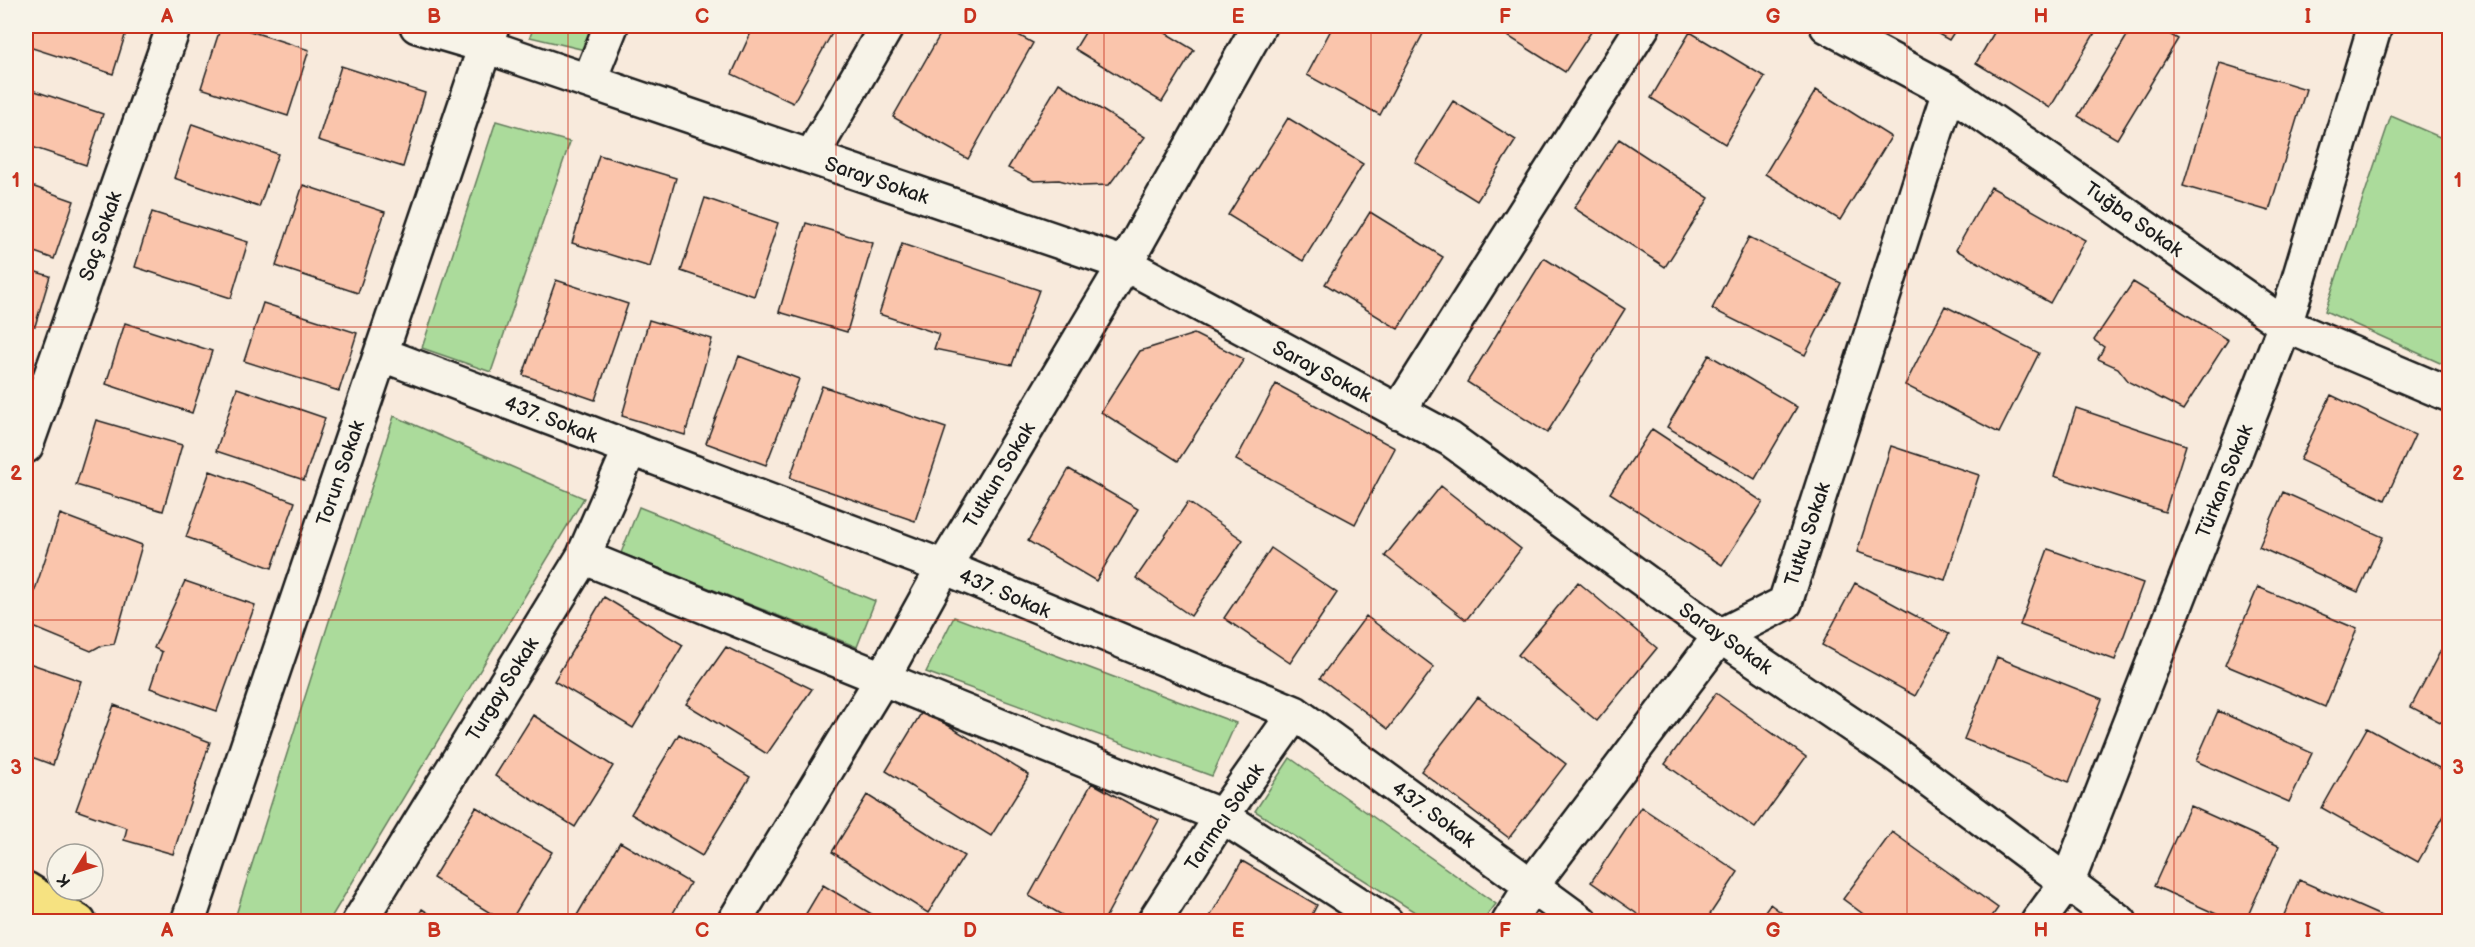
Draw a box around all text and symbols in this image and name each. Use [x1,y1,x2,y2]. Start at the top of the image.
text: A [160,5,174,29]
text: B [427,5,441,29]
text: C [695,5,709,29]
text: D [963,5,977,29]
text: E [1232,5,1245,29]
text: F [1499,5,1511,29]
text: G [1766,5,1781,29]
text: H [2034,5,2048,29]
text: I [2305,5,2311,29]
street label: Saray Sokak [822,152,932,210]
text: 1 [12,169,20,193]
text: 1 [2454,169,2462,193]
street label: Tuğba Sokak [2080,177,2187,263]
street label: Saç Sokak [74,188,128,284]
street label: Saray Sokak [1268,336,1375,408]
street label: 437. Sokak [501,391,601,449]
street label: Torun Sokak [312,417,370,529]
street label: Tutkun Sokak [959,418,1041,533]
street label: Türkan Sokak [2191,421,2259,542]
text: 2 [10,462,22,486]
text: 2 [2452,462,2464,486]
street label: Tutku Sokak [1780,479,1836,589]
street label: 437. Sokak [955,564,1054,624]
street label: Saray Sokak [1674,598,1777,680]
street label: Turgay Sokak [461,633,544,746]
text: 3 [10,756,22,780]
text: 3 [2452,756,2464,780]
street label: Tarımcı Sokak [1180,759,1270,876]
street label: 437. Sokak [1387,777,1480,853]
north arrow [45,842,105,902]
text: K [53,870,75,890]
text: A [160,919,174,943]
text: B [427,919,441,943]
text: C [695,919,709,943]
text: D [963,919,977,943]
text: E [1232,919,1245,943]
text: F [1499,919,1511,943]
text: G [1766,919,1781,943]
text: H [2034,919,2048,943]
text: I [2305,919,2311,943]

